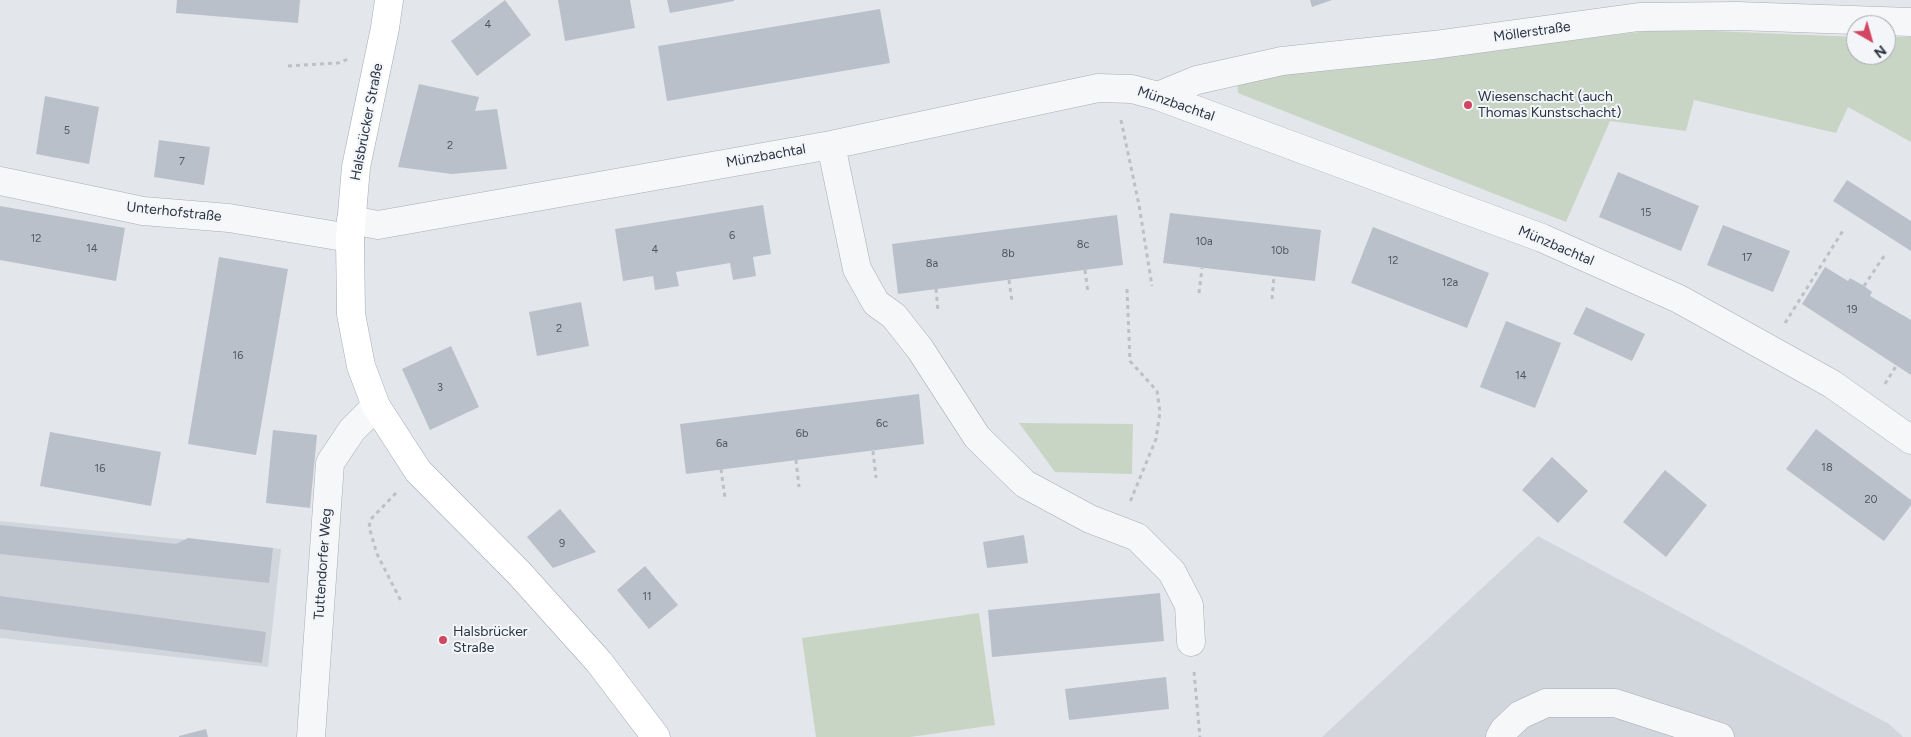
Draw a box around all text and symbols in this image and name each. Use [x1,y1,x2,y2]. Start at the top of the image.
north arrow [1846,15,1896,65]
house number: 4 [485,18,491,32]
street label: Möllerstraße [1492,18,1572,46]
text: N [1870,41,1889,61]
street label: Halsbrücker Straße [347,62,387,182]
street label: Münzbachtal [1135,83,1217,125]
place label: Wiesenschacht (auch Thomas Kunstschacht) [1478,89,1621,121]
marker: Wiesenschacht (auch Thomas Kunstschacht) [1462,99,1474,111]
house number: 5 [64,124,70,138]
house number: 2 [447,139,453,153]
street label: Münzbachtal [725,141,807,171]
house number: 7 [179,155,185,169]
street label: Unterhofstraße [126,199,222,225]
house number: 15 [1641,206,1651,220]
street label: Münzbachtal [1516,223,1596,269]
house number: 6 [729,229,735,243]
house number: 12 [31,232,41,246]
house number: 10a [1195,235,1213,249]
house number: 8c [1077,238,1089,252]
house number: 14 [86,242,98,256]
house number: 4 [652,243,658,257]
house number: 10b [1271,244,1289,258]
house number: 8b [1001,247,1015,261]
house number: 17 [1742,251,1752,265]
house number: 12 [1388,254,1398,268]
house number: 8a [926,257,938,271]
house number: 12a [1442,276,1458,290]
house number: 19 [1847,303,1857,317]
house number: 2 [556,322,562,336]
house number: 16 [233,349,243,363]
house number: 14 [1515,369,1527,383]
house number: 3 [437,381,443,395]
house number: 6c [876,417,888,431]
house number: 6b [796,427,808,441]
house number: 6a [716,437,728,451]
house number: 18 [1821,461,1833,475]
house number: 16 [95,462,105,476]
house number: 20 [1864,493,1878,507]
street label: Tuttendorfer Weg [311,508,335,620]
house number: 9 [559,537,565,551]
house number: 11 [642,590,652,604]
place label: Halsbrücker Straße [453,624,528,656]
marker: Halsbrücker Straße [437,634,449,646]

